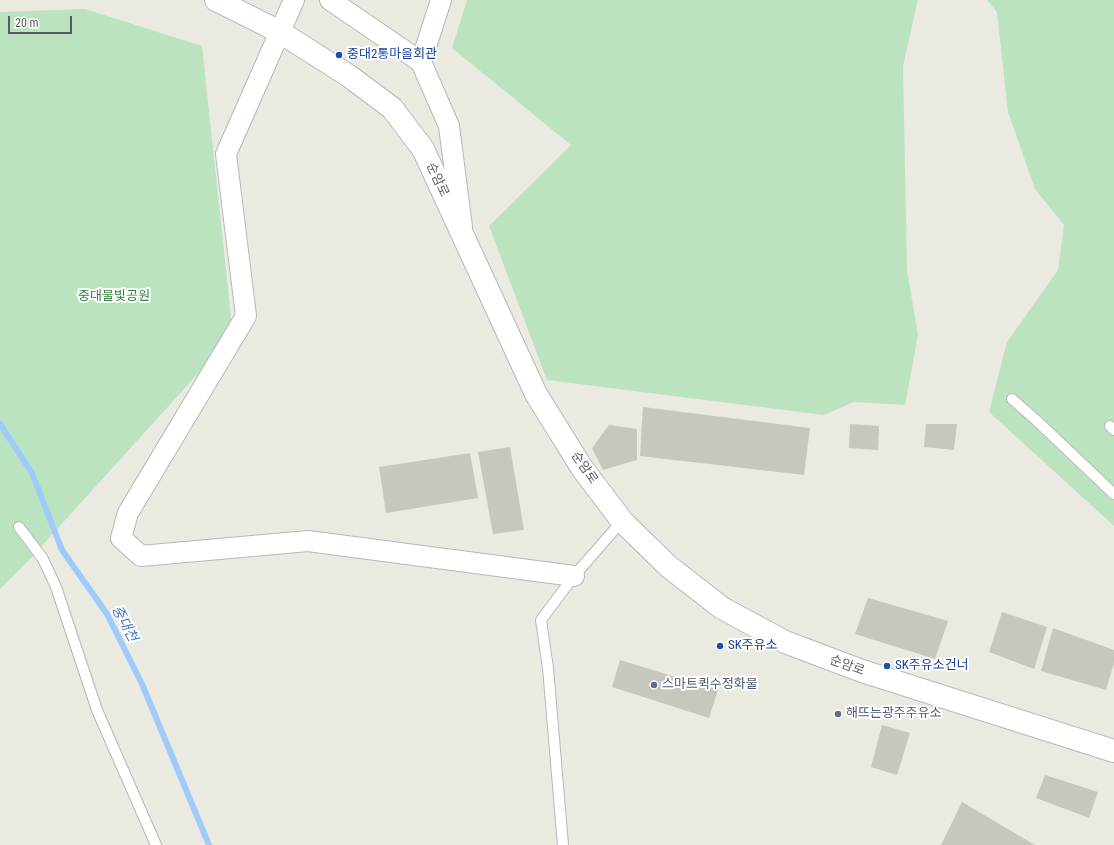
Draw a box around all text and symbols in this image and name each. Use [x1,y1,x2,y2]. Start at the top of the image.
scale bar [10,8,74,34]
text: 20 m [15,16,39,30]
place label: 중대2통마을회관 [347,47,437,63]
marker: 중대2통마을회관 [334,50,344,60]
street label: 순암로 [422,160,452,200]
park label: 중대물빛공원 [78,289,150,305]
street label: 순암로 [567,449,601,487]
water label: 중대천 [108,603,140,645]
place label: SK주유소 [728,638,778,654]
marker: SK주유소 [715,641,725,651]
street label: 순암로 [827,653,867,679]
place label: SK주유소건너 [895,658,969,674]
marker: SK주유소건너 [882,661,892,671]
place label: 스마트퀵수정화물 [662,677,758,693]
marker: 스마트퀵수정화물 [649,680,659,690]
place label: 해뜨는광주주유소 [846,706,942,722]
marker: 해뜨는광주주유소 [833,709,843,719]

